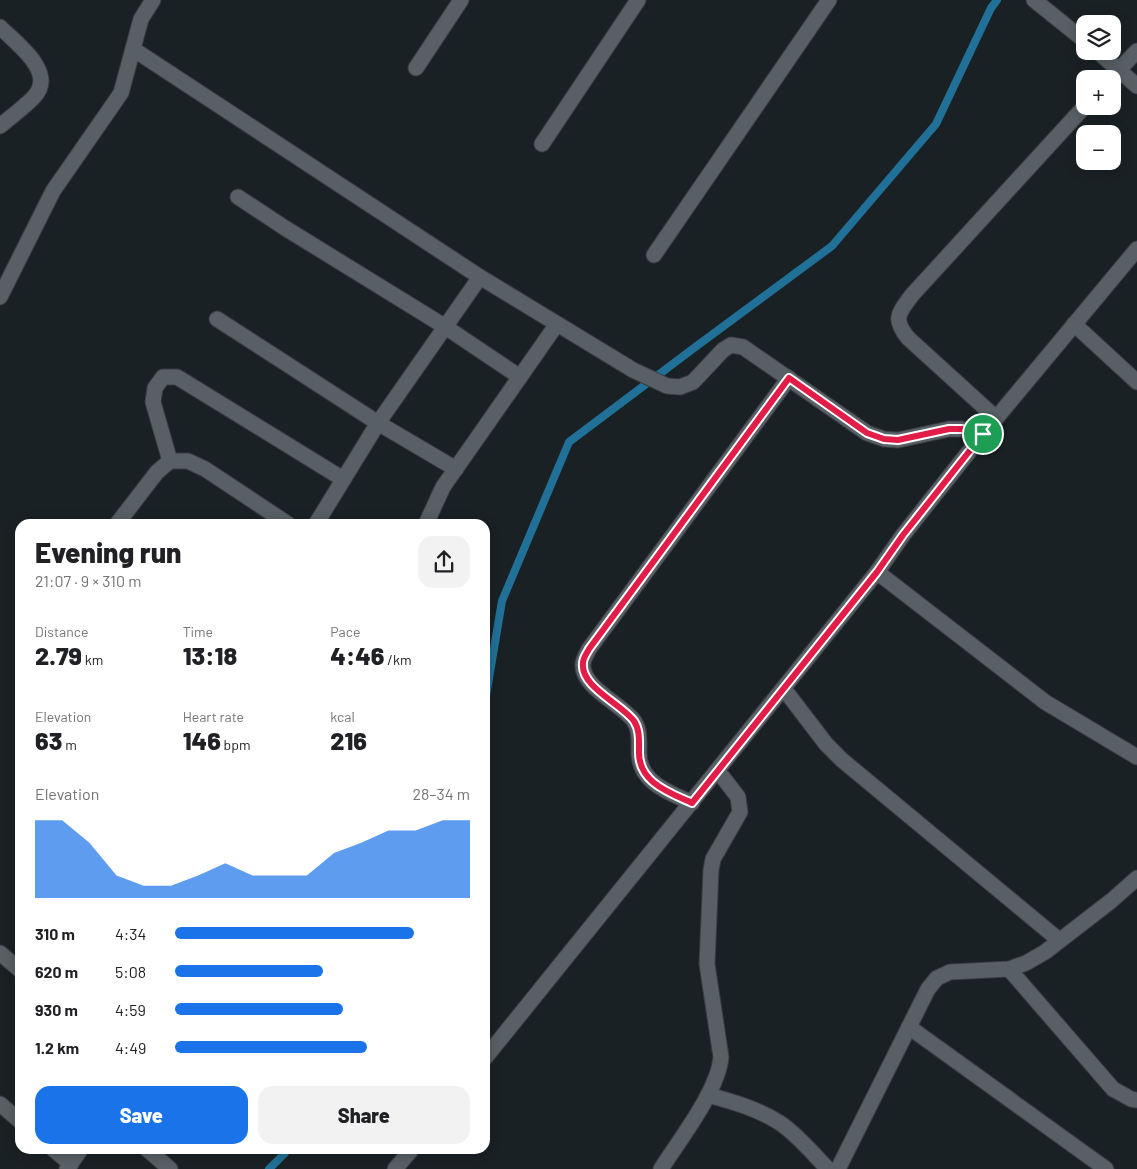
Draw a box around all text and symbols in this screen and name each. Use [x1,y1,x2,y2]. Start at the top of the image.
map controls [1076,15,1121,170]
button: layers [1076,15,1121,60]
button: + [1076,70,1121,115]
button: − [1076,125,1121,170]
pin [962,413,1004,455]
icon: arrive [969,420,997,448]
text: Evening run [35,535,181,569]
button: share [418,536,470,588]
text: 21:07 · 9 × 310 m [35,571,141,590]
text: Distance [35,623,88,640]
text: Time [183,623,213,640]
text: Pace [330,623,360,640]
text: 2.79 [35,640,82,670]
text: 13:18 [183,640,237,670]
text: 4:46 [330,640,384,670]
text: km [82,651,103,668]
text: /km [384,651,411,668]
text: Elevation [35,708,91,725]
text: Heart rate [183,708,244,725]
text: kcal [330,708,355,725]
text: 63 [35,725,62,755]
text: 146 [183,725,221,755]
text: 216 [330,725,367,755]
text: m [62,736,77,753]
text: bpm [221,736,251,753]
text: Elevation [35,784,99,803]
text: 28–34 m [412,784,470,803]
text: 310 m [35,924,75,943]
text: 4:34 [115,924,146,943]
text: 620 m [35,962,78,981]
text: 5:08 [115,962,146,981]
text: 930 m [35,1000,78,1019]
text: 4:59 [115,1000,146,1019]
text: 1.2 km [35,1038,79,1057]
text: 4:49 [115,1038,146,1057]
button: Save [35,1086,248,1144]
button: Share [258,1086,470,1144]

